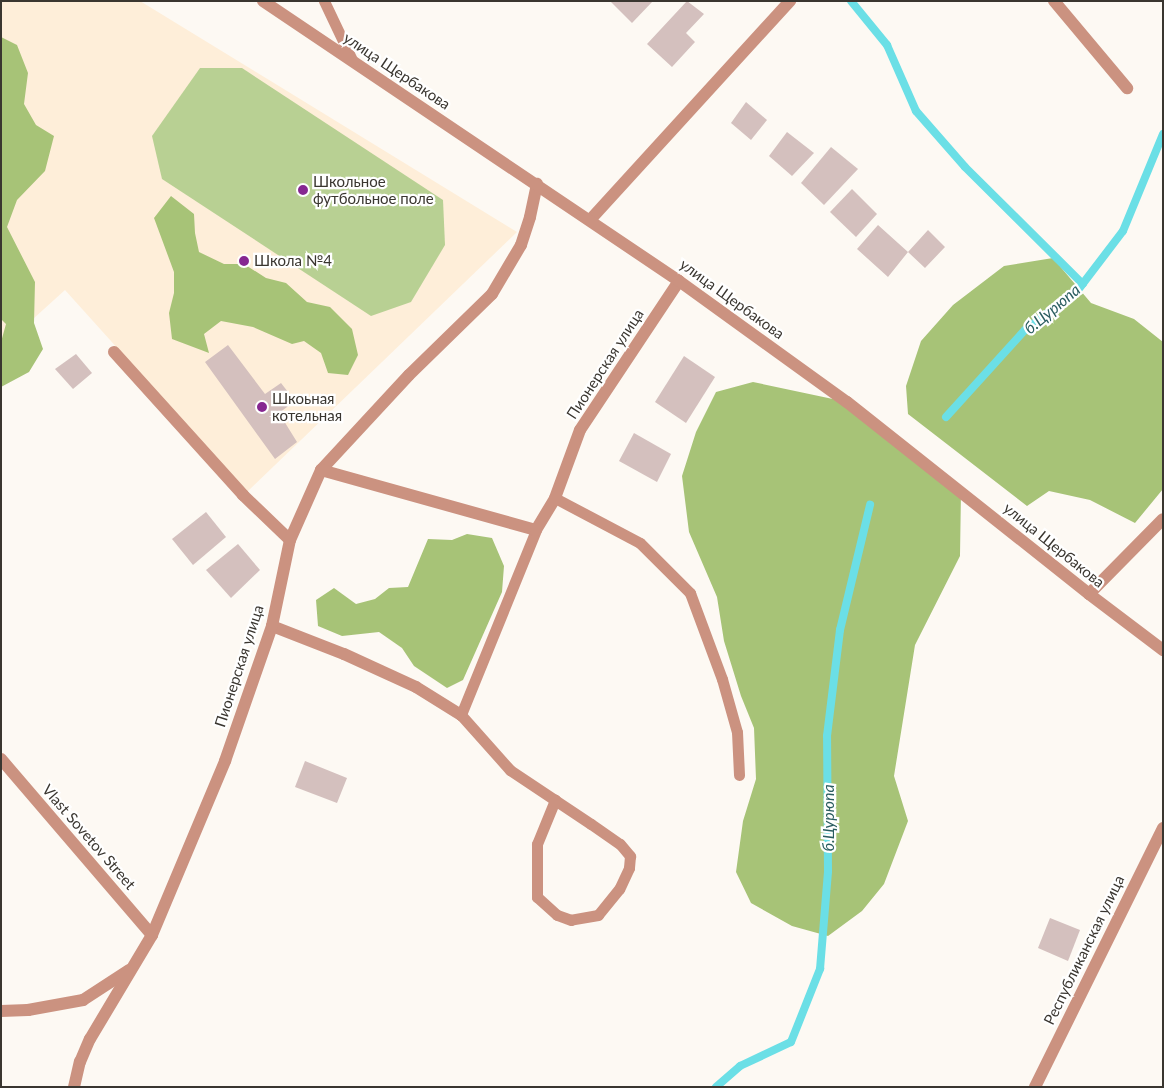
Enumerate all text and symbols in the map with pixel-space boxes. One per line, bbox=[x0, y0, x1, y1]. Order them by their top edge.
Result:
street label: улица Щербакова bbox=[340, 29, 454, 113]
place label: Школьное футбольное поле bbox=[313, 172, 434, 207]
marker: Школьное футбольное поле bbox=[297, 184, 309, 196]
place label: Школа №4 bbox=[254, 252, 332, 270]
marker: Школа №4 bbox=[238, 255, 250, 267]
street label: улица Щербакова bbox=[676, 255, 788, 343]
water label: б.Цурюпа bbox=[1020, 280, 1084, 338]
street label: Пионерская улица bbox=[563, 306, 647, 422]
place label: Шкоьная котельная bbox=[272, 389, 342, 424]
marker: Шкоьная котельная bbox=[256, 401, 268, 413]
street label: улица Щербакова bbox=[1000, 499, 1108, 591]
street label: Пионерская улица bbox=[211, 603, 267, 729]
street label: Vlast Sovetov Street bbox=[38, 781, 140, 893]
water label: б.Цурюпа bbox=[818, 784, 838, 852]
street label: Республиканская улица bbox=[1040, 872, 1128, 1028]

